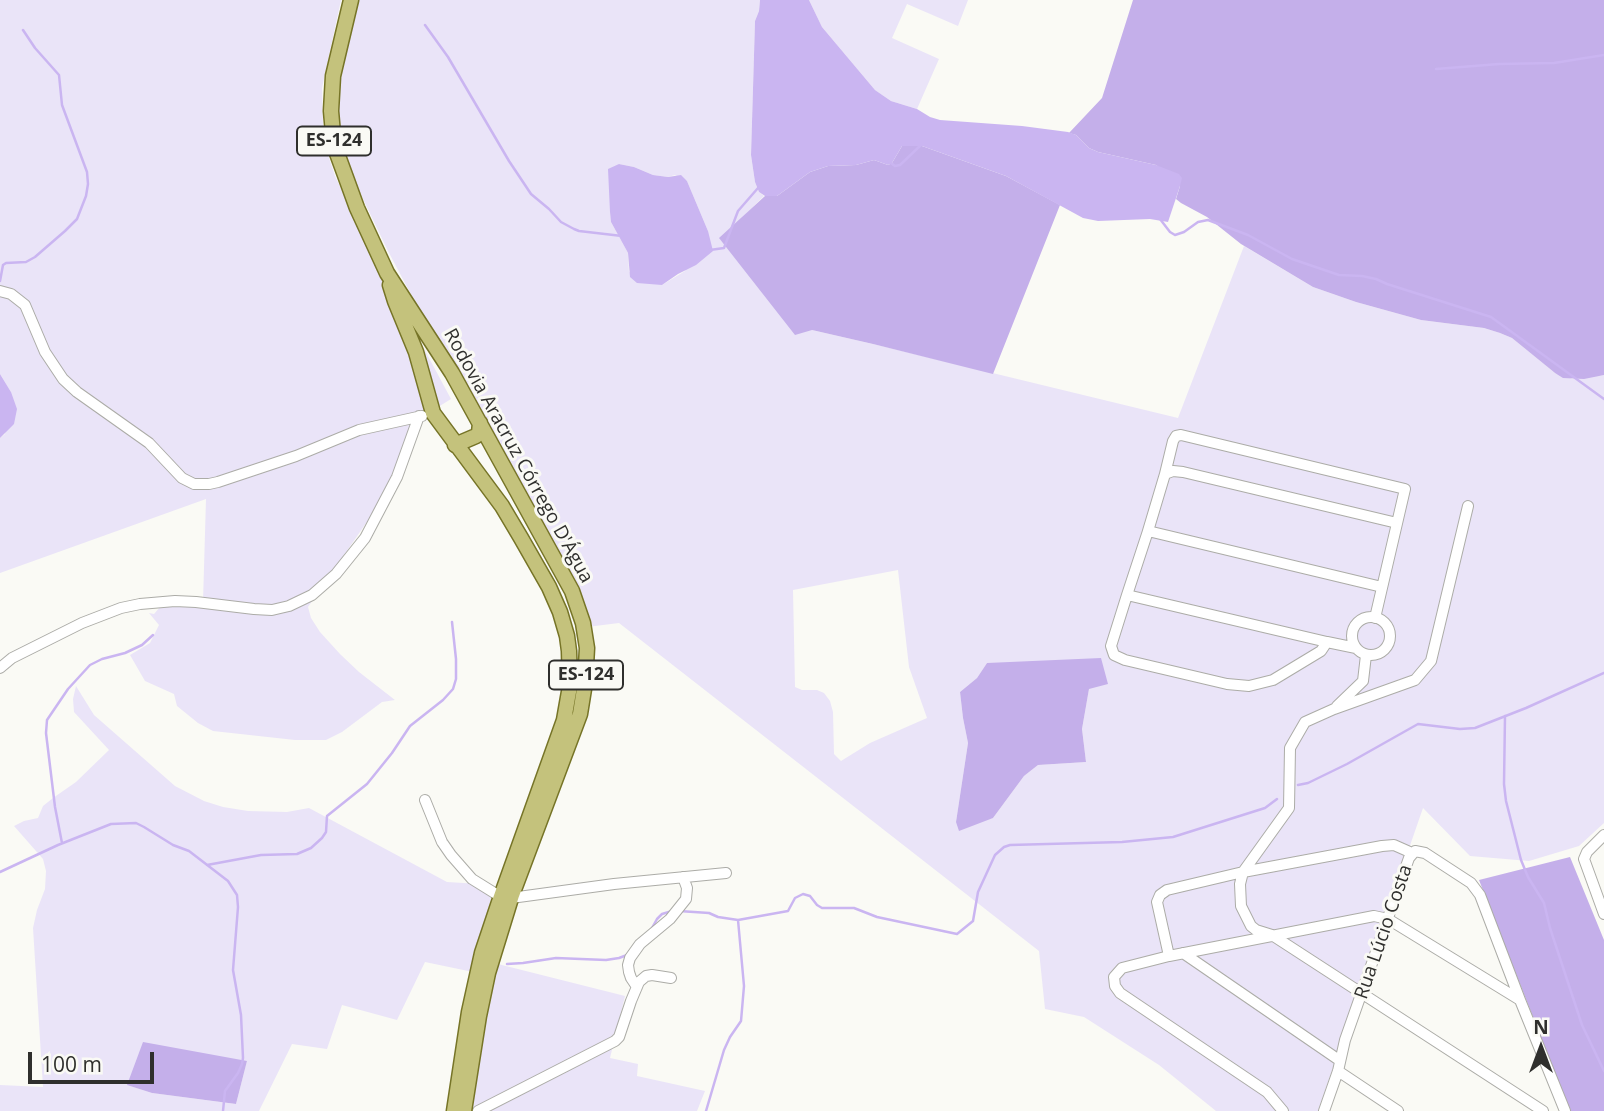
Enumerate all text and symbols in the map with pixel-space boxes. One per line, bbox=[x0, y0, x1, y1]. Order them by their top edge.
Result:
road number: ES-124 bbox=[297, 126, 371, 156]
street label: Rodovia Aracruz Córrego D'Água bbox=[438, 325, 598, 587]
road number: ES-124 bbox=[549, 660, 623, 690]
street label: Rua Lúcio Costa bbox=[1350, 862, 1418, 1002]
north arrow bbox=[1506, 1013, 1576, 1083]
text: N bbox=[1533, 1014, 1549, 1040]
scale bar bbox=[32, 1038, 158, 1082]
text: 100 m bbox=[41, 1050, 102, 1078]

